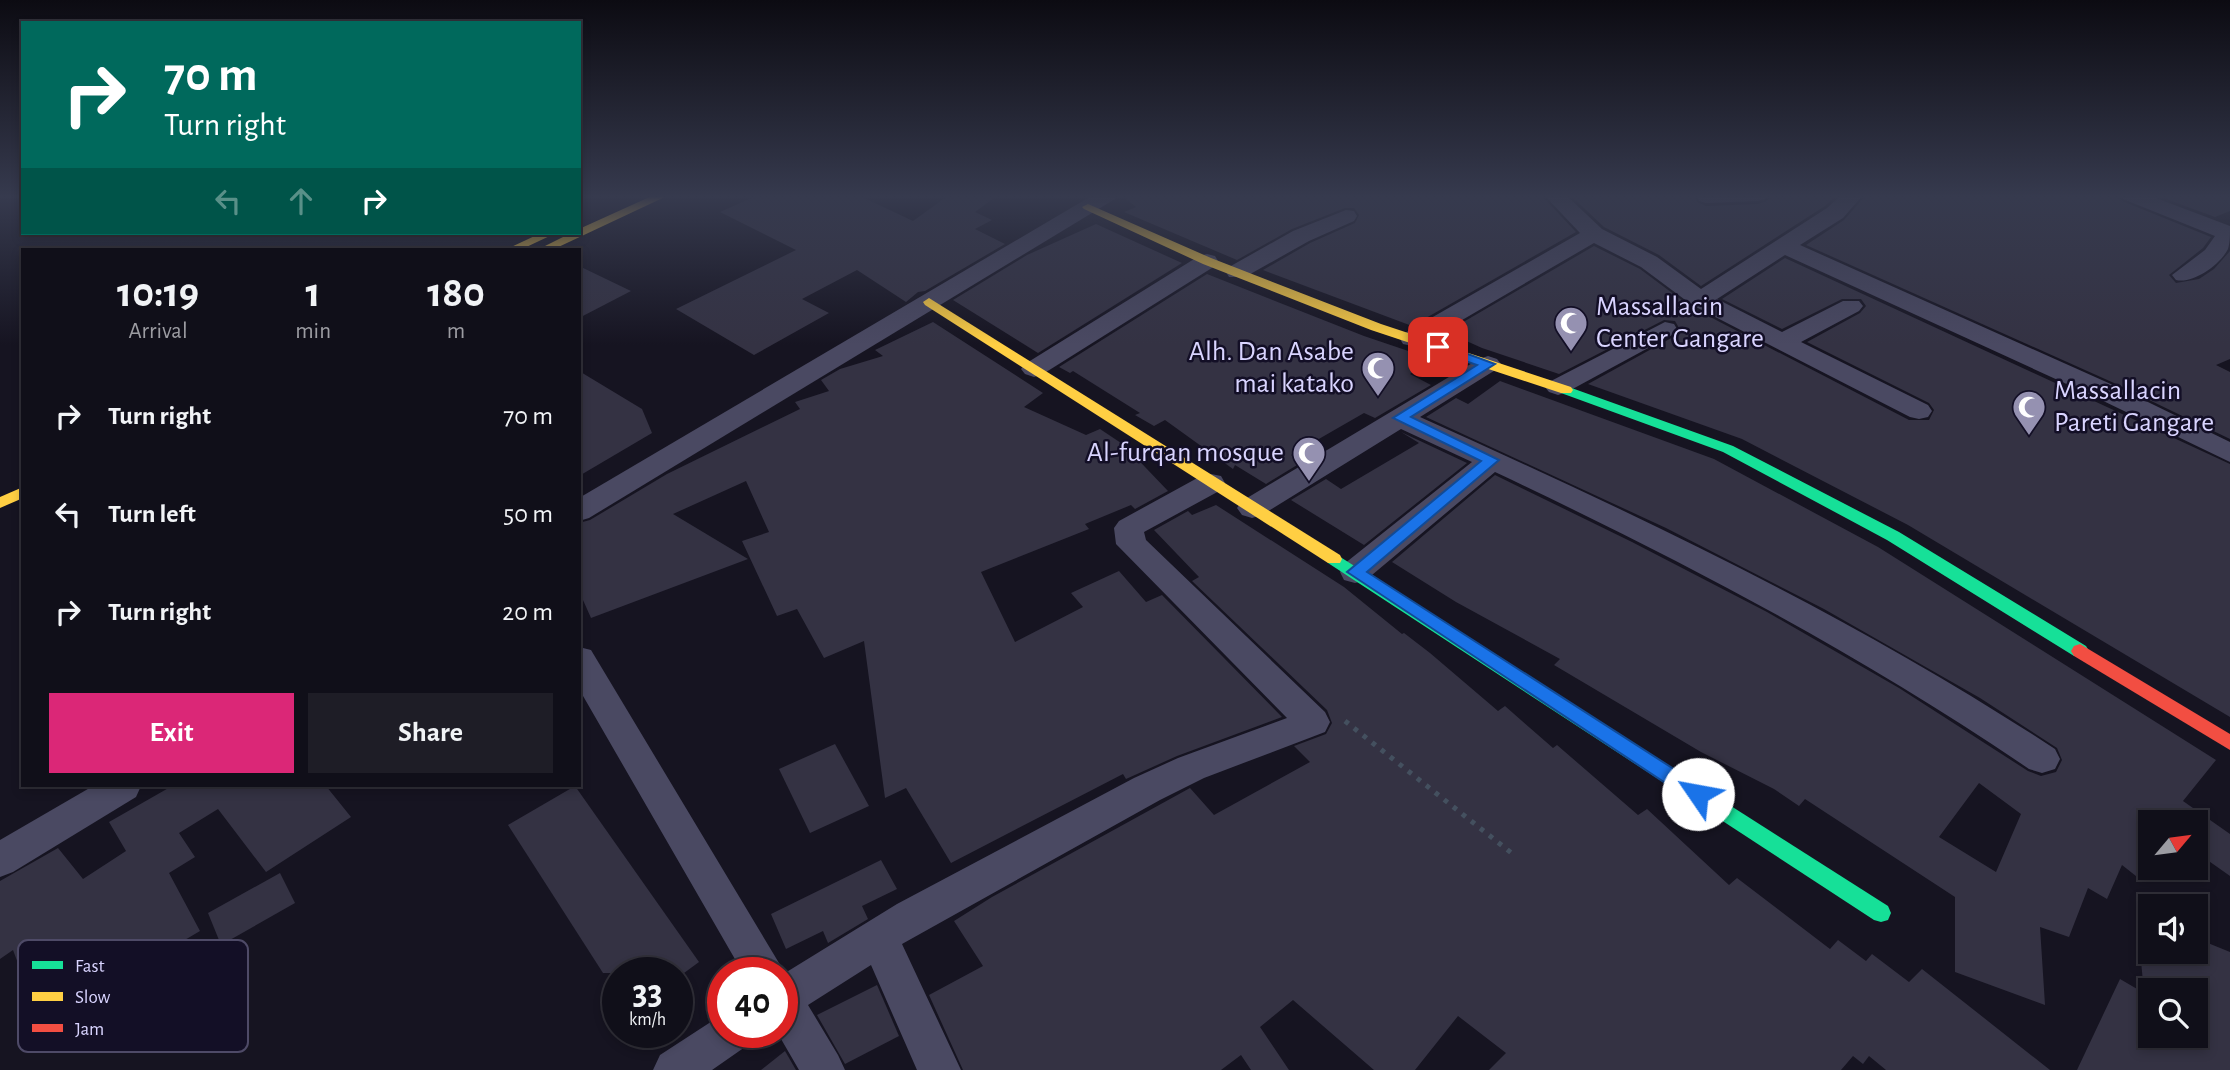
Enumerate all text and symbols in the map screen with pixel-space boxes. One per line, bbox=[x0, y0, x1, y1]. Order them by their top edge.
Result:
icon: right bbox=[49, 49, 140, 140]
text: 70 m bbox=[164, 51, 258, 100]
text: Turn right bbox=[164, 109, 286, 141]
icon: left bbox=[209, 182, 247, 220]
icon: ahead bbox=[282, 182, 320, 220]
icon: right bbox=[355, 182, 393, 220]
text: 10:19 bbox=[117, 272, 199, 314]
text: 1 bbox=[306, 272, 321, 314]
text: 180 bbox=[427, 272, 485, 314]
place label: Massallacin Center Gangare bbox=[1596, 293, 1764, 353]
mosque icon: Massallacin Center Gangare bbox=[1552, 304, 1590, 353]
pin bbox=[1408, 317, 1468, 377]
text: Arrival bbox=[129, 320, 188, 343]
text: min bbox=[295, 320, 331, 343]
text: m bbox=[447, 320, 465, 343]
icon: arrive bbox=[1419, 328, 1457, 366]
place label: Alh. Dan Asabe mai katako bbox=[1189, 338, 1354, 398]
mosque icon: Alh. Dan Asabe mai katako bbox=[1359, 349, 1397, 398]
place label: Massallacin Pareti Gangare bbox=[2054, 377, 2214, 437]
mosque icon: Massallacin Pareti Gangare bbox=[2010, 388, 2048, 437]
icon: right bbox=[49, 397, 87, 435]
text: Turn right bbox=[108, 403, 211, 429]
text: 70 m bbox=[503, 403, 553, 429]
mosque icon: Al-furqan mosque bbox=[1290, 434, 1328, 483]
place label: Al-furqan mosque bbox=[1087, 439, 1284, 467]
icon: left bbox=[49, 495, 87, 533]
text: Turn left bbox=[108, 501, 196, 527]
text: 50 m bbox=[503, 501, 553, 527]
icon: right bbox=[49, 593, 87, 631]
text: Turn right bbox=[108, 599, 211, 625]
text: 20 m bbox=[502, 599, 553, 625]
button: Exit bbox=[49, 693, 294, 773]
button: Share bbox=[308, 693, 553, 773]
position arrow bbox=[1661, 757, 1735, 831]
north arrow bbox=[2138, 810, 2208, 880]
map controls bbox=[2138, 810, 2208, 1048]
button: sound bbox=[2138, 894, 2208, 964]
legend bbox=[18, 940, 248, 1052]
text: Fast bbox=[75, 957, 105, 976]
speed limit sign: 40 bbox=[707, 957, 798, 1048]
text: 33 bbox=[632, 976, 663, 1011]
button: search bbox=[2138, 978, 2208, 1048]
text: Slow bbox=[75, 988, 111, 1007]
text: km/h bbox=[629, 1011, 666, 1029]
text: Jam bbox=[75, 1020, 104, 1039]

